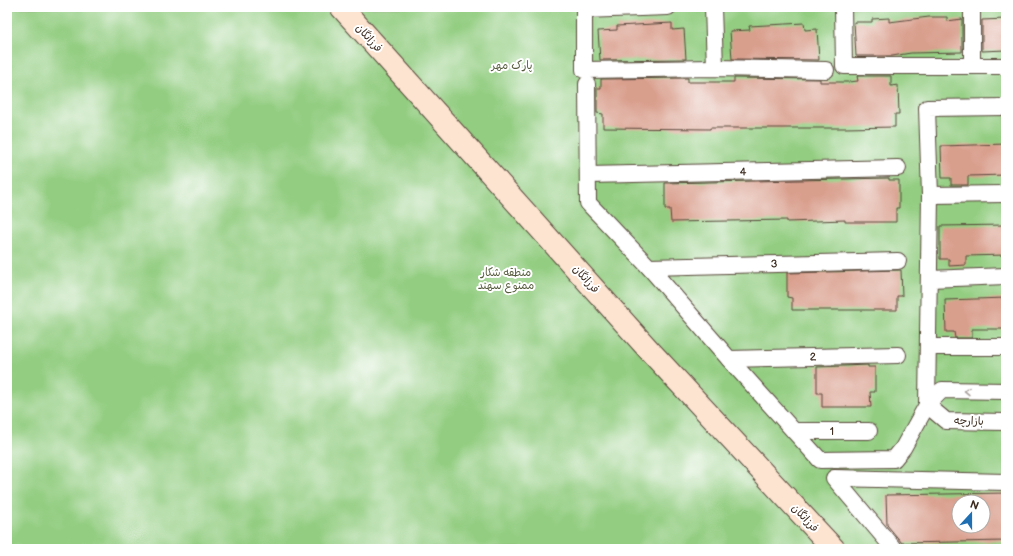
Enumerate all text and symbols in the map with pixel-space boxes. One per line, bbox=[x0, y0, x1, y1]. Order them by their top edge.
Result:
street label: فرزانگان bbox=[353, 21, 385, 55]
park label: پارک مهر bbox=[490, 59, 533, 72]
street label: 4 bbox=[740, 165, 747, 179]
street label: 3 bbox=[771, 257, 778, 271]
street label: فرزانگان bbox=[570, 262, 602, 296]
park label: منطقه شکار ممنوع سهند bbox=[478, 266, 534, 294]
street label: 2 bbox=[810, 350, 817, 364]
one-way arrow bbox=[964, 386, 970, 395]
street label: بازارچه bbox=[954, 414, 984, 429]
street label: 1 bbox=[830, 425, 834, 438]
north arrow bbox=[951, 494, 991, 534]
text: N bbox=[968, 498, 981, 513]
street label: فرزانگان bbox=[789, 501, 821, 535]

